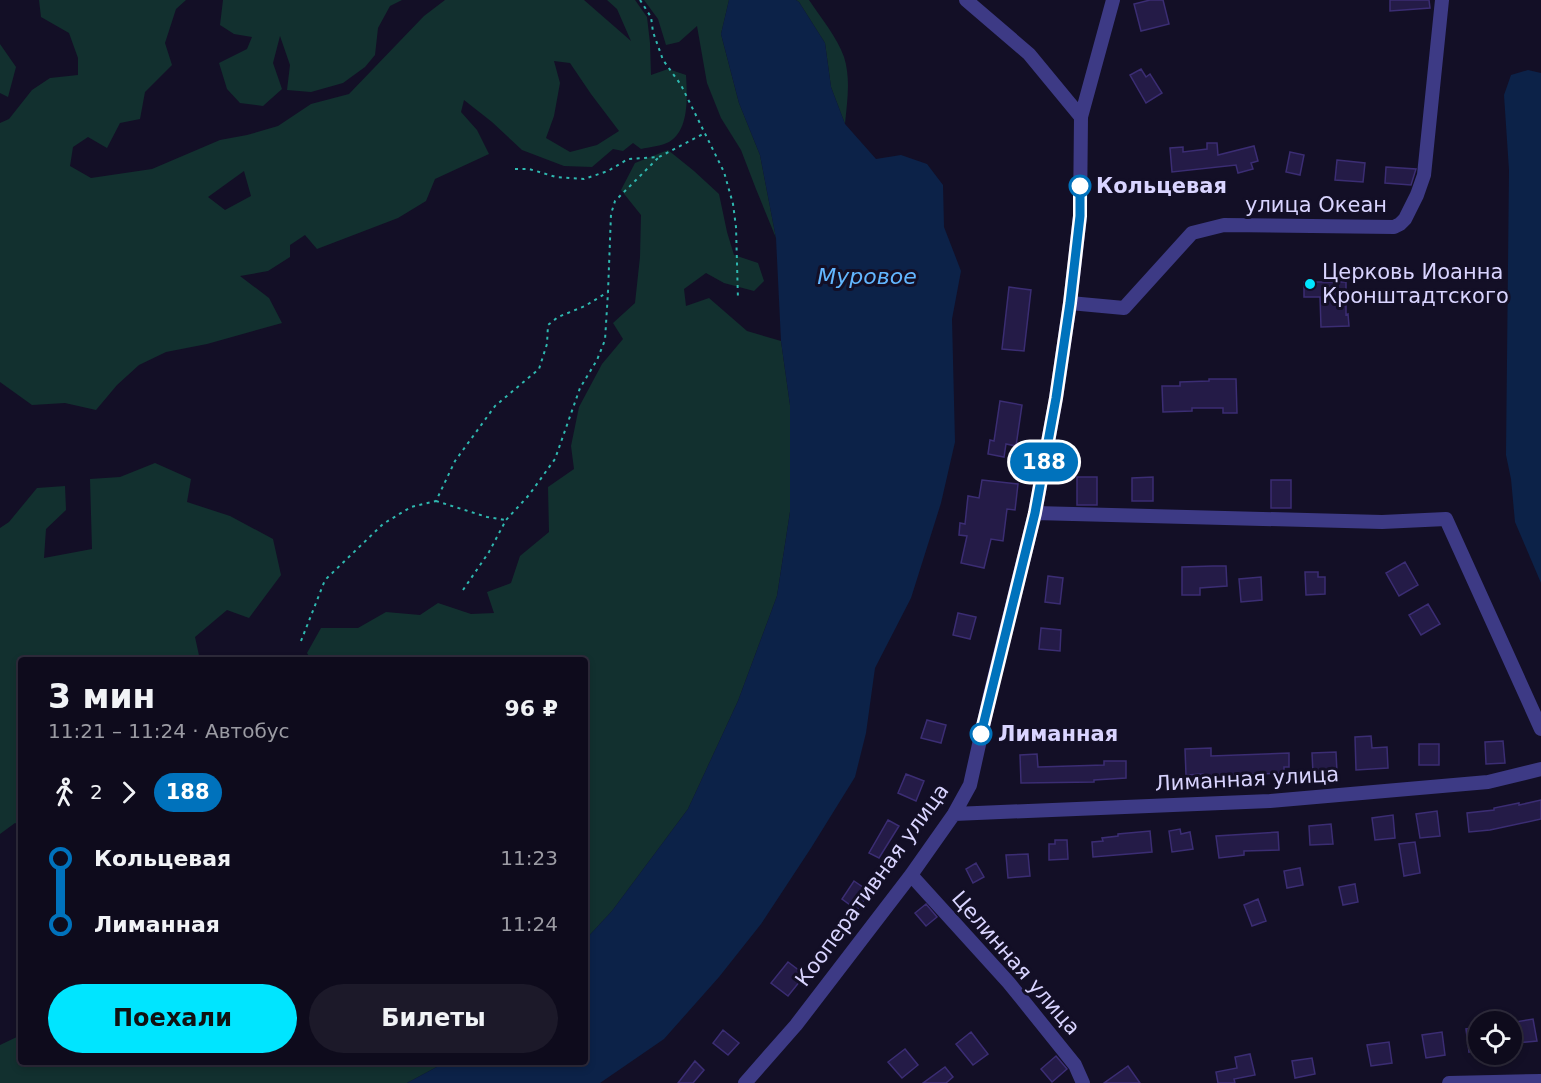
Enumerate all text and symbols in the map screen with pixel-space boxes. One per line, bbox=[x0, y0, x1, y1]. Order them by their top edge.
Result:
place label: Кольцевая bbox=[1096, 174, 1227, 198]
marker: Кольцевая bbox=[1069, 175, 1091, 197]
street label: улица Океан bbox=[1245, 193, 1387, 217]
place label: Церковь Иоанна Кронштадтского bbox=[1322, 260, 1509, 308]
water label: Муровое bbox=[817, 264, 917, 289]
marker: Церковь Иоанна Кронштадтского bbox=[1303, 277, 1317, 291]
line badge: 188 bbox=[1010, 442, 1078, 482]
text: 188 bbox=[1022, 450, 1066, 474]
text: 3 мин bbox=[48, 677, 155, 716]
text: 96 ₽ bbox=[504, 696, 558, 721]
text: 11:21 – 11:24 · Автобус bbox=[48, 719, 290, 743]
place label: Лиманная bbox=[998, 722, 1118, 746]
marker: Лиманная bbox=[970, 723, 992, 745]
street label: Лиманная улица bbox=[1154, 762, 1340, 796]
icon: walk bbox=[48, 776, 81, 809]
icon: forward bbox=[112, 776, 145, 809]
street label: Кооперативная улица bbox=[790, 779, 954, 991]
text: 2 bbox=[90, 780, 103, 804]
text: 188 bbox=[166, 780, 210, 804]
text: Кольцевая bbox=[94, 846, 231, 871]
text: 11:23 bbox=[500, 846, 558, 870]
street label: Целинная улица bbox=[947, 886, 1085, 1040]
text: Лиманная bbox=[94, 912, 220, 937]
text: 11:24 bbox=[500, 912, 558, 936]
button: Поехали bbox=[48, 984, 297, 1053]
button: Билеты bbox=[309, 984, 558, 1053]
map controls bbox=[1468, 1011, 1522, 1065]
button: locate bbox=[1468, 1011, 1522, 1065]

